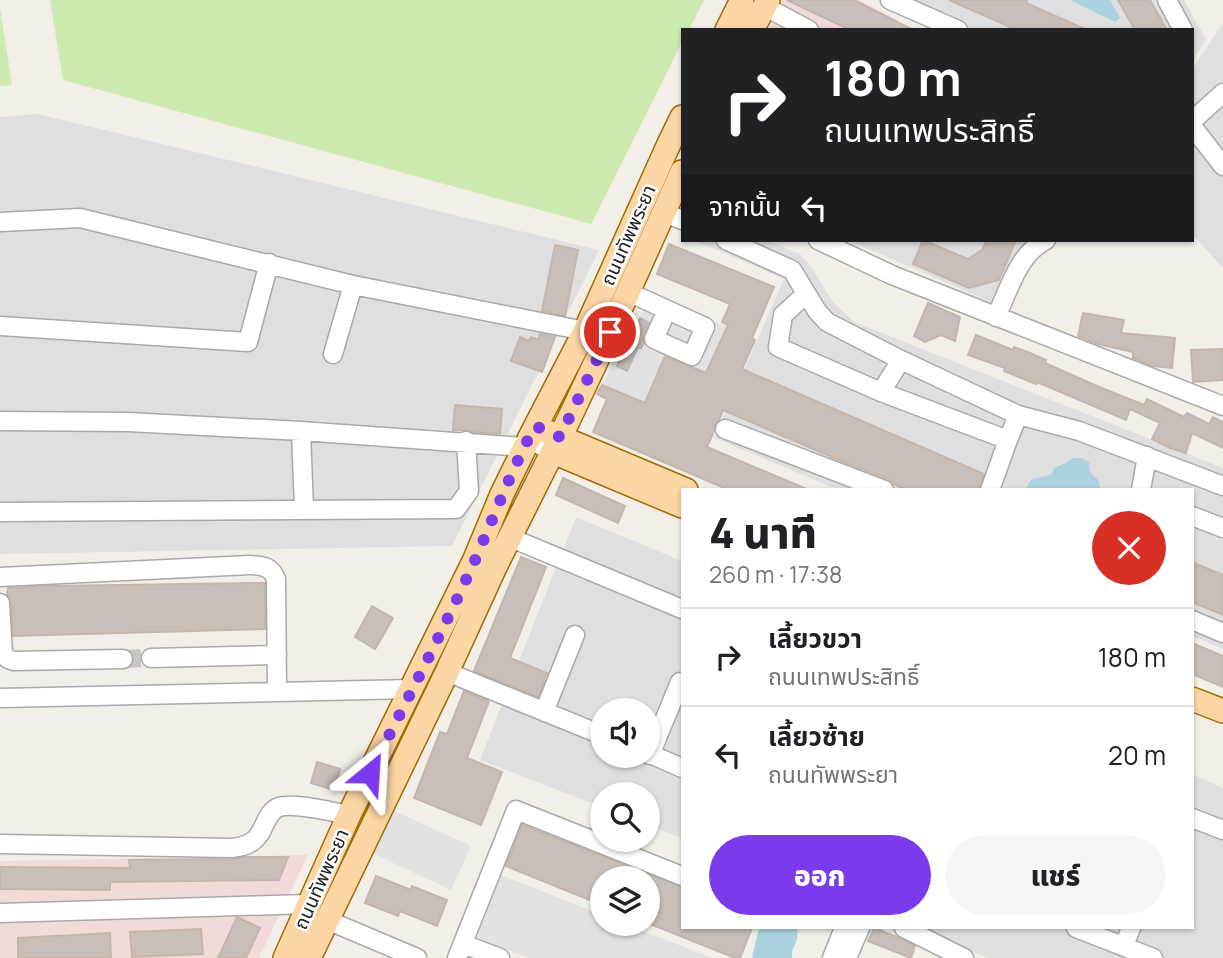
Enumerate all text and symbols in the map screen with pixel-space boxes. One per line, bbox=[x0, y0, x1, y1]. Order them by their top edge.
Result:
text: 180 m bbox=[824, 44, 962, 111]
icon: right bbox=[709, 56, 800, 147]
text: ถนนเทพประสิทธิ์ bbox=[824, 108, 1035, 152]
street label: ถนนทัพพระยา bbox=[594, 181, 662, 289]
text: จากนั้น bbox=[709, 188, 781, 224]
icon: left bbox=[795, 189, 833, 227]
pin bbox=[580, 302, 640, 362]
icon: arrive bbox=[591, 313, 629, 351]
text: 4 นาที bbox=[709, 503, 817, 561]
button: close bbox=[1092, 511, 1166, 585]
text: 260 m · 17:38 bbox=[709, 558, 842, 590]
text: เลี้ยวขวา bbox=[768, 620, 862, 656]
icon: right bbox=[709, 638, 747, 676]
text: 180 m bbox=[1098, 639, 1166, 675]
text: ถนนเทพประสิทธิ์ bbox=[768, 660, 919, 692]
map controls bbox=[590, 698, 660, 936]
button: sound bbox=[590, 698, 660, 768]
text: เลี้ยวซ้าย bbox=[768, 718, 865, 754]
position arrow bbox=[333, 736, 407, 810]
icon: left bbox=[709, 736, 747, 774]
text: 20 m bbox=[1108, 737, 1166, 773]
text: ถนนทัพพระยา bbox=[768, 758, 898, 790]
button: search bbox=[590, 782, 660, 852]
street label: ถนนทัพพระยา bbox=[287, 825, 355, 933]
button: ออก bbox=[709, 835, 931, 915]
button: แชร์ bbox=[945, 835, 1166, 915]
button: layers bbox=[590, 866, 660, 936]

